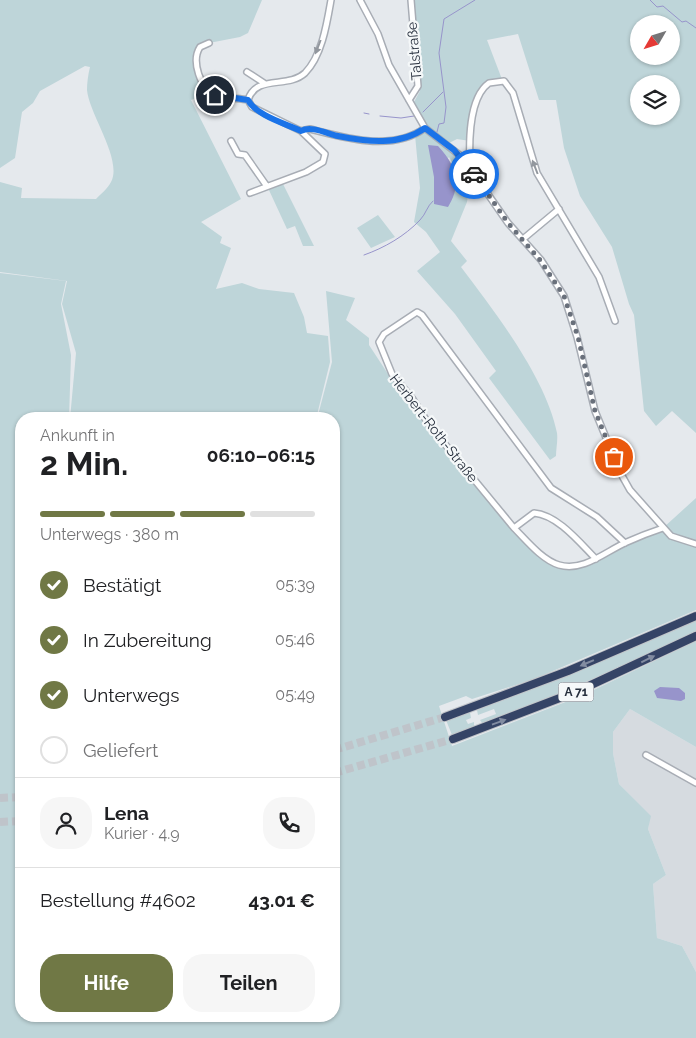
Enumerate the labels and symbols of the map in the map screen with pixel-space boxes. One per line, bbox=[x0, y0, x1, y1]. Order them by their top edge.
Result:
north arrow bbox=[630, 15, 680, 65]
street label: Talstraße bbox=[403, 21, 425, 81]
one-way arrow bbox=[314, 40, 322, 54]
pin bbox=[194, 74, 236, 116]
courier bbox=[449, 149, 499, 199]
one-way arrow bbox=[530, 160, 538, 174]
street label: Herbert-Roth-Straße bbox=[387, 371, 481, 485]
pin bbox=[593, 436, 635, 478]
one-way arrow bbox=[641, 655, 655, 663]
one-way arrow bbox=[579, 659, 594, 667]
road number: A 71 bbox=[558, 682, 594, 702]
one-way arrow bbox=[491, 718, 506, 726]

